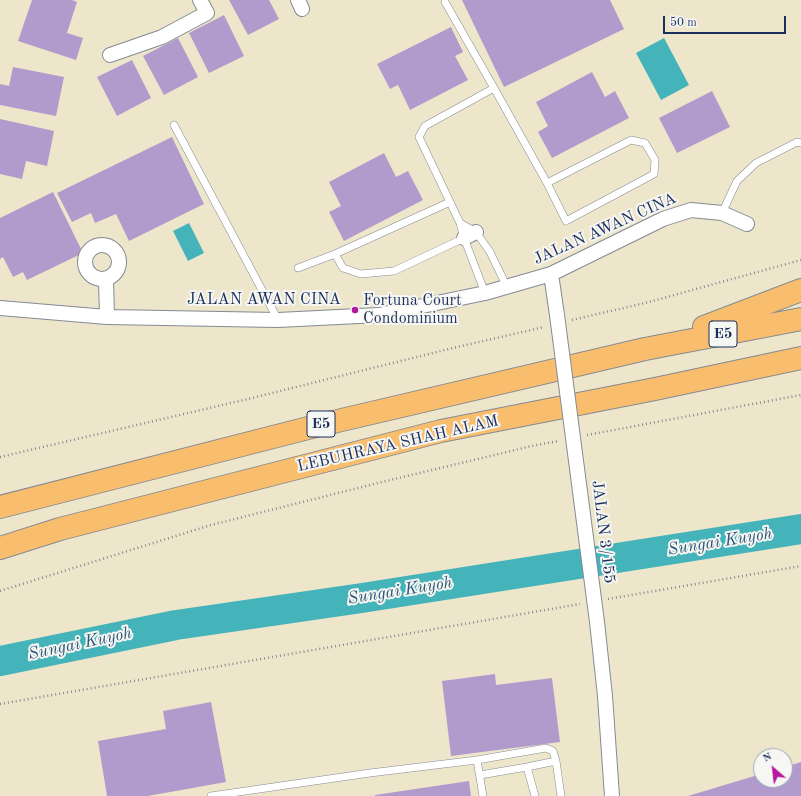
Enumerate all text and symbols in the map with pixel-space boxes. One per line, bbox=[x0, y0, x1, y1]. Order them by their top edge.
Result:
scale bar bbox=[665, 8, 788, 34]
text: 50 m bbox=[670, 17, 697, 29]
street label: JALAN AWAN CINA bbox=[531, 189, 679, 269]
street label: JALAN AWAN CINA bbox=[187, 290, 341, 310]
place label: Fortuna Court Condominium bbox=[363, 291, 462, 329]
marker: Fortuna Court Condominium bbox=[350, 305, 360, 315]
road number: E5 bbox=[709, 321, 737, 347]
street label: LEBUHRAYA SHAH ALAM bbox=[295, 411, 501, 477]
road number: E5 bbox=[307, 411, 335, 437]
street label: JALAN 3/155 bbox=[587, 479, 619, 585]
water label: Sungai Kuyoh bbox=[666, 524, 774, 560]
water label: Sungai Kuyoh bbox=[346, 573, 454, 609]
water label: Sungai Kuyoh bbox=[26, 623, 134, 665]
north arrow bbox=[753, 748, 793, 788]
text: N bbox=[761, 751, 774, 765]

